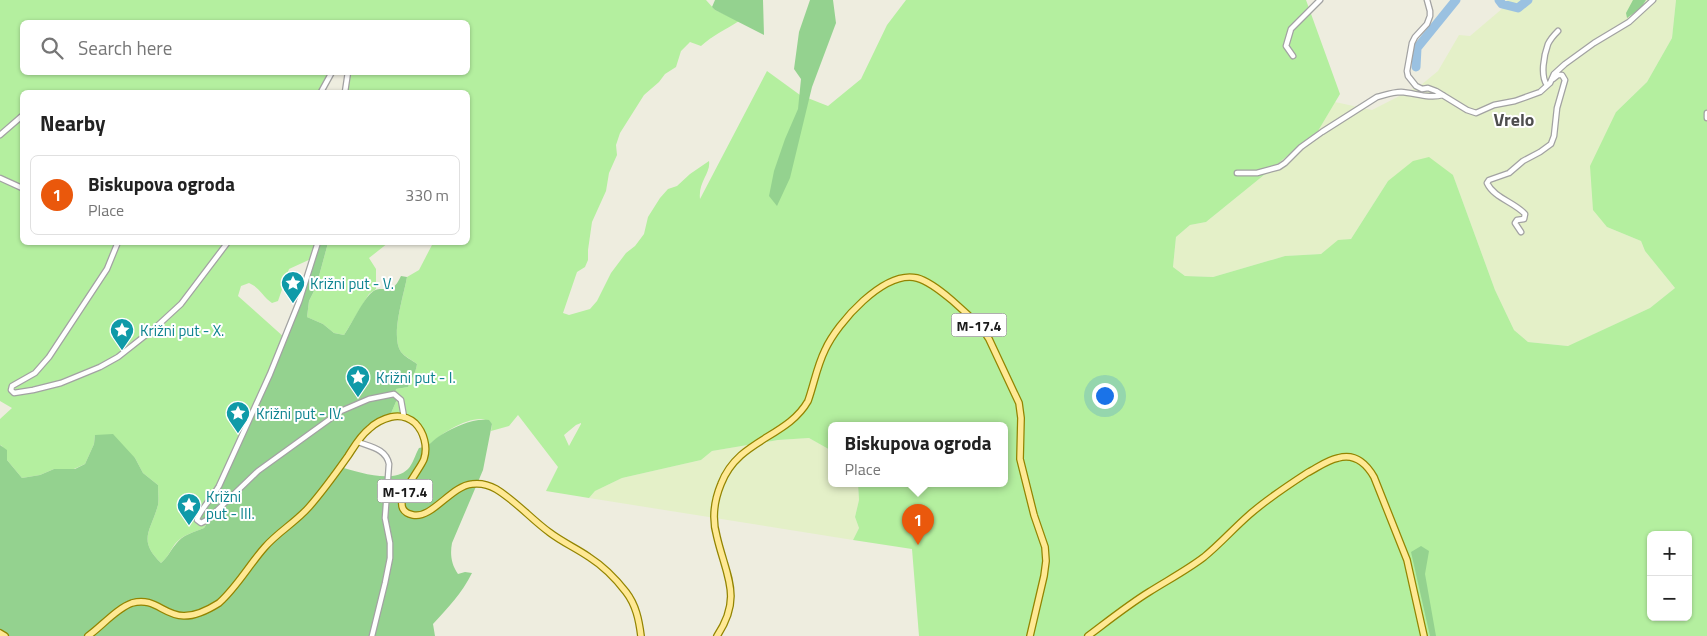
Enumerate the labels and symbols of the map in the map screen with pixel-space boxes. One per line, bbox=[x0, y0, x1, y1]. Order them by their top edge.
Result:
district label: Vrelo bbox=[1494, 106, 1534, 133]
place icon: Križni put - V. bbox=[280, 270, 306, 304]
place label: Križni put - V. bbox=[310, 272, 394, 295]
road number: M-17.4 bbox=[952, 314, 1006, 336]
place icon: Križni put - X. bbox=[109, 317, 135, 351]
place label: Križni put - X. bbox=[140, 319, 224, 342]
place icon: Križni put - I. bbox=[345, 364, 371, 398]
place label: Križni put - I. bbox=[376, 366, 456, 389]
your location bbox=[1092, 383, 1118, 409]
place icon: Križni put - IV. bbox=[225, 400, 251, 434]
place label: Križni put - IV. bbox=[256, 402, 344, 425]
road number: M-17.4 bbox=[378, 480, 432, 502]
place label: Križni put - III. bbox=[206, 485, 255, 525]
place icon: Križni put - III. bbox=[176, 492, 202, 526]
pin: 1 bbox=[902, 504, 934, 545]

